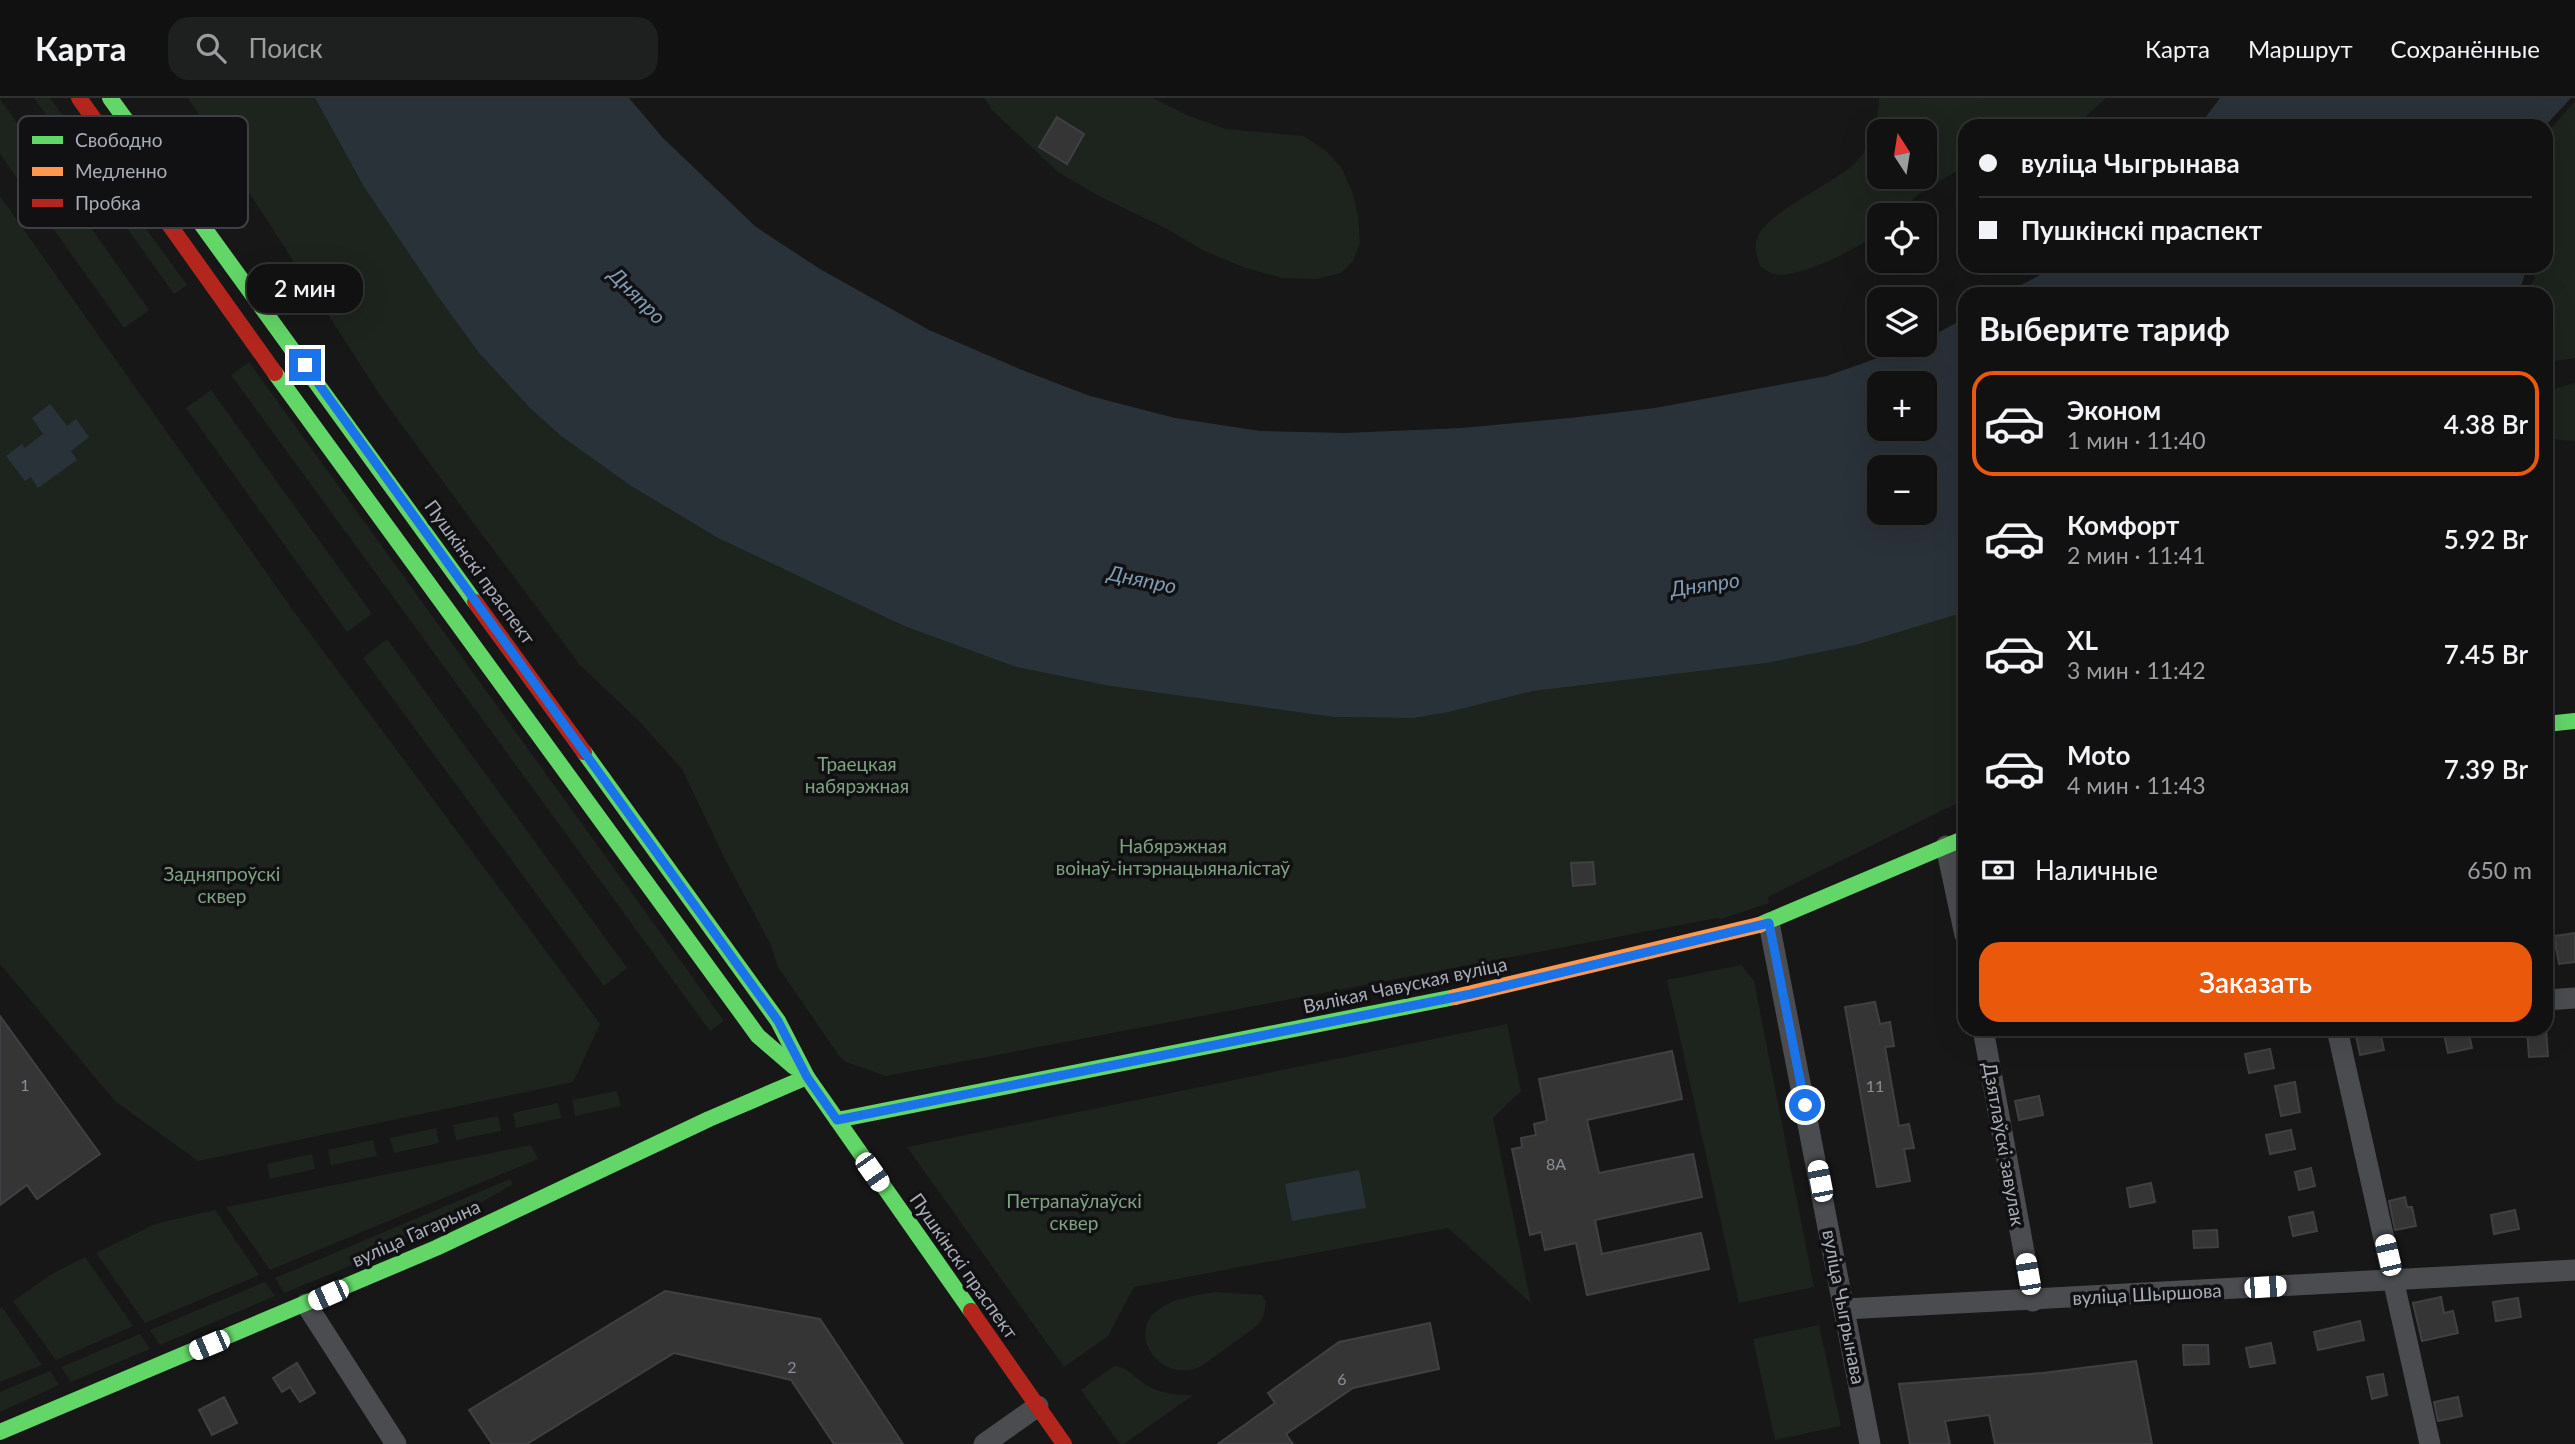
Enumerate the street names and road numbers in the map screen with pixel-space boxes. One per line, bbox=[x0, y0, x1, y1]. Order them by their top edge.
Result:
street label: Пушкінскі праспект bbox=[420, 495, 541, 649]
street label: Вялікая Чавуская вуліца bbox=[1301, 952, 1509, 1017]
street label: Дзятлаўскі завулак bbox=[1979, 1060, 2030, 1228]
street label: Пушкінскі праспект bbox=[905, 1188, 1024, 1343]
street label: вуліца Гагарына bbox=[348, 1194, 484, 1271]
street label: вуліца Чыгрынава bbox=[1818, 1228, 1871, 1386]
street label: вуліца Шыршова bbox=[2072, 1278, 2222, 1309]

